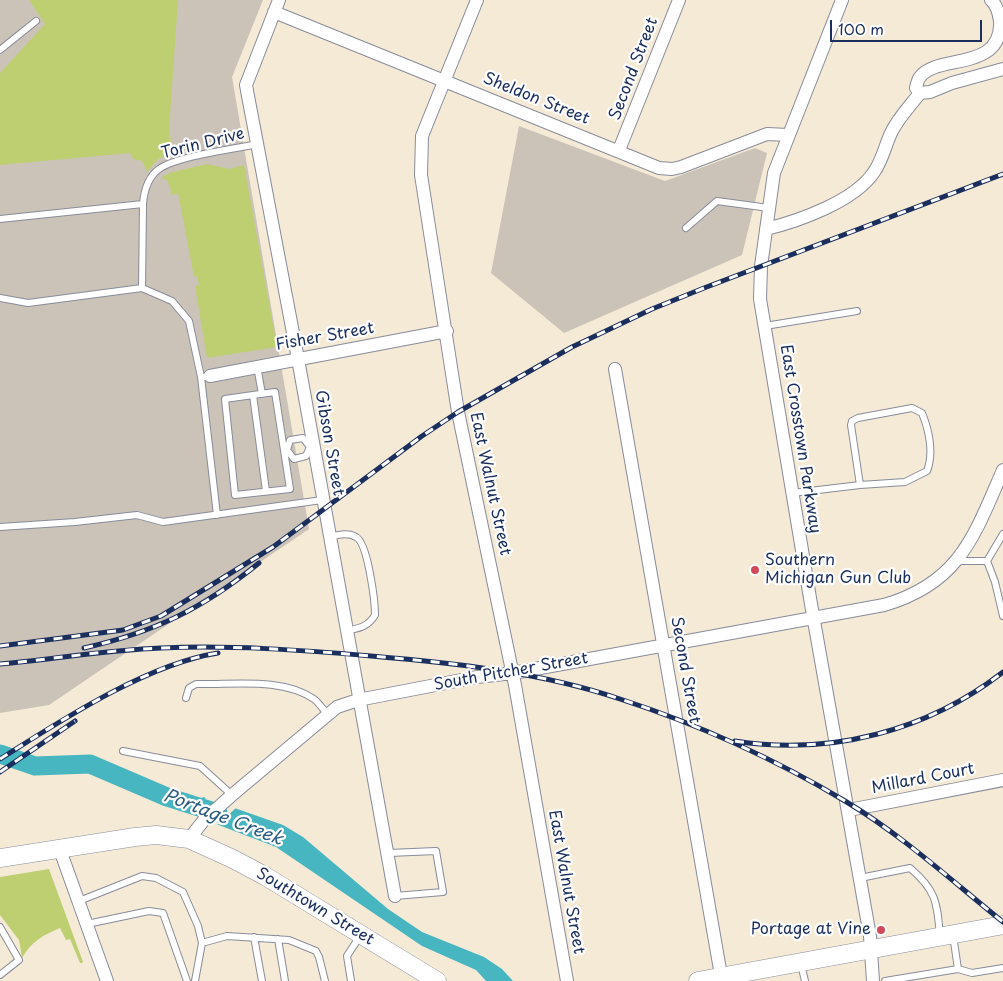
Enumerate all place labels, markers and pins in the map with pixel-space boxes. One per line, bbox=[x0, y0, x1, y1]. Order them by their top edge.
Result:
place label: Southern Michigan Gun Club bbox=[765, 551, 911, 589]
marker: Southern Michigan Gun Club bbox=[749, 564, 761, 576]
place label: Portage at Vine bbox=[751, 920, 871, 940]
marker: Portage at Vine bbox=[875, 924, 887, 936]

